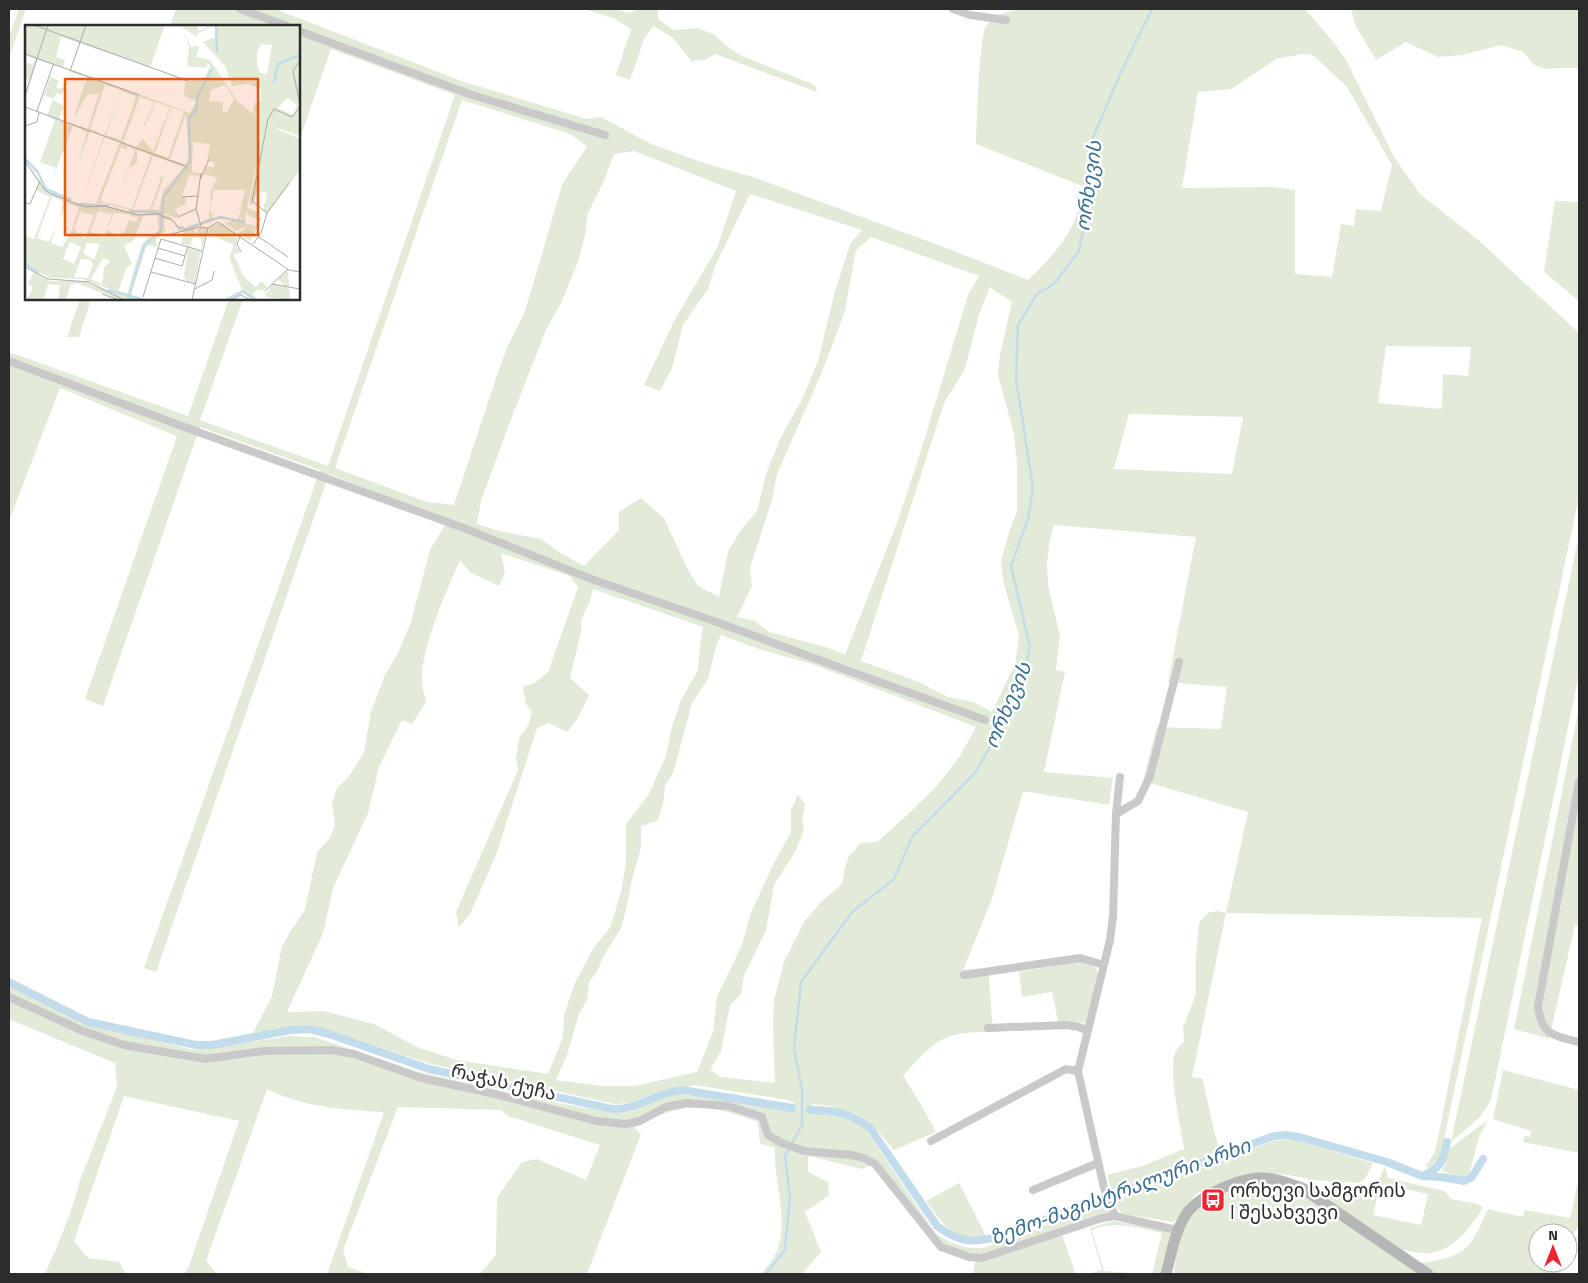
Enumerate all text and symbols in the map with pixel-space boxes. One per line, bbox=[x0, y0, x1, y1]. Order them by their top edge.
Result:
inset map bbox=[25, 25, 300, 300]
water label: ორხევის bbox=[1066, 138, 1110, 233]
water label: ორხევის bbox=[975, 656, 1039, 753]
street label: რაჭას ქუჩა bbox=[449, 1055, 559, 1107]
water label: ზემო-მაგისტრალური არხი bbox=[985, 1129, 1256, 1253]
place label: ორხევი სამგორის I შესახვევი bbox=[1230, 1175, 1406, 1226]
bus stop icon: ორხევი სამგორის I შესახვევი bbox=[1200, 1187, 1226, 1213]
north arrow bbox=[1528, 1223, 1578, 1273]
text: N bbox=[1548, 1224, 1558, 1245]

